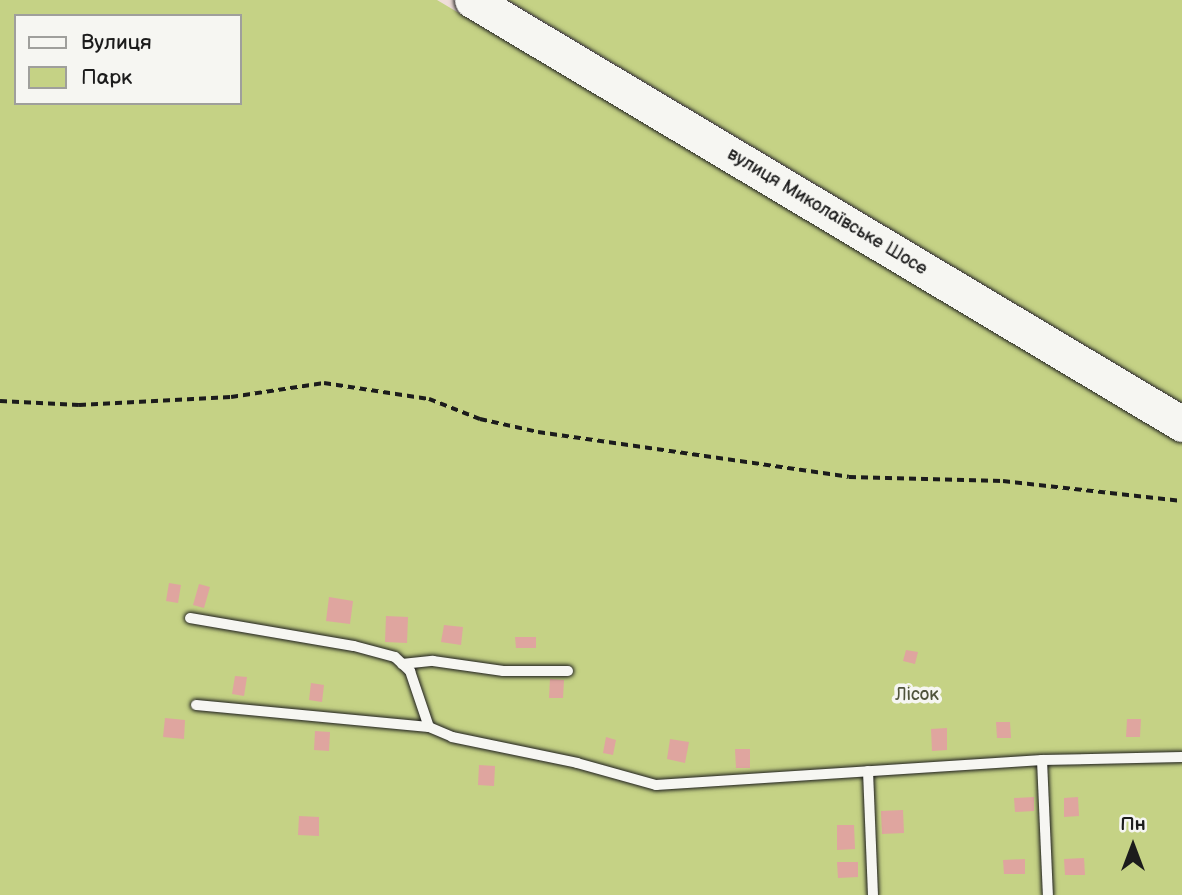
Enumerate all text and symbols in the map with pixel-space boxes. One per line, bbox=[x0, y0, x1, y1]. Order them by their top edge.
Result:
legend bbox=[14, 14, 242, 105]
text: Вулиця bbox=[81, 30, 152, 55]
text: Парк bbox=[81, 65, 132, 90]
street label: вулиця Миколаївське Шосе bbox=[723, 144, 931, 280]
park label: Лісок bbox=[895, 684, 939, 706]
north arrow bbox=[1098, 811, 1168, 881]
text: Пн bbox=[1120, 813, 1146, 836]

